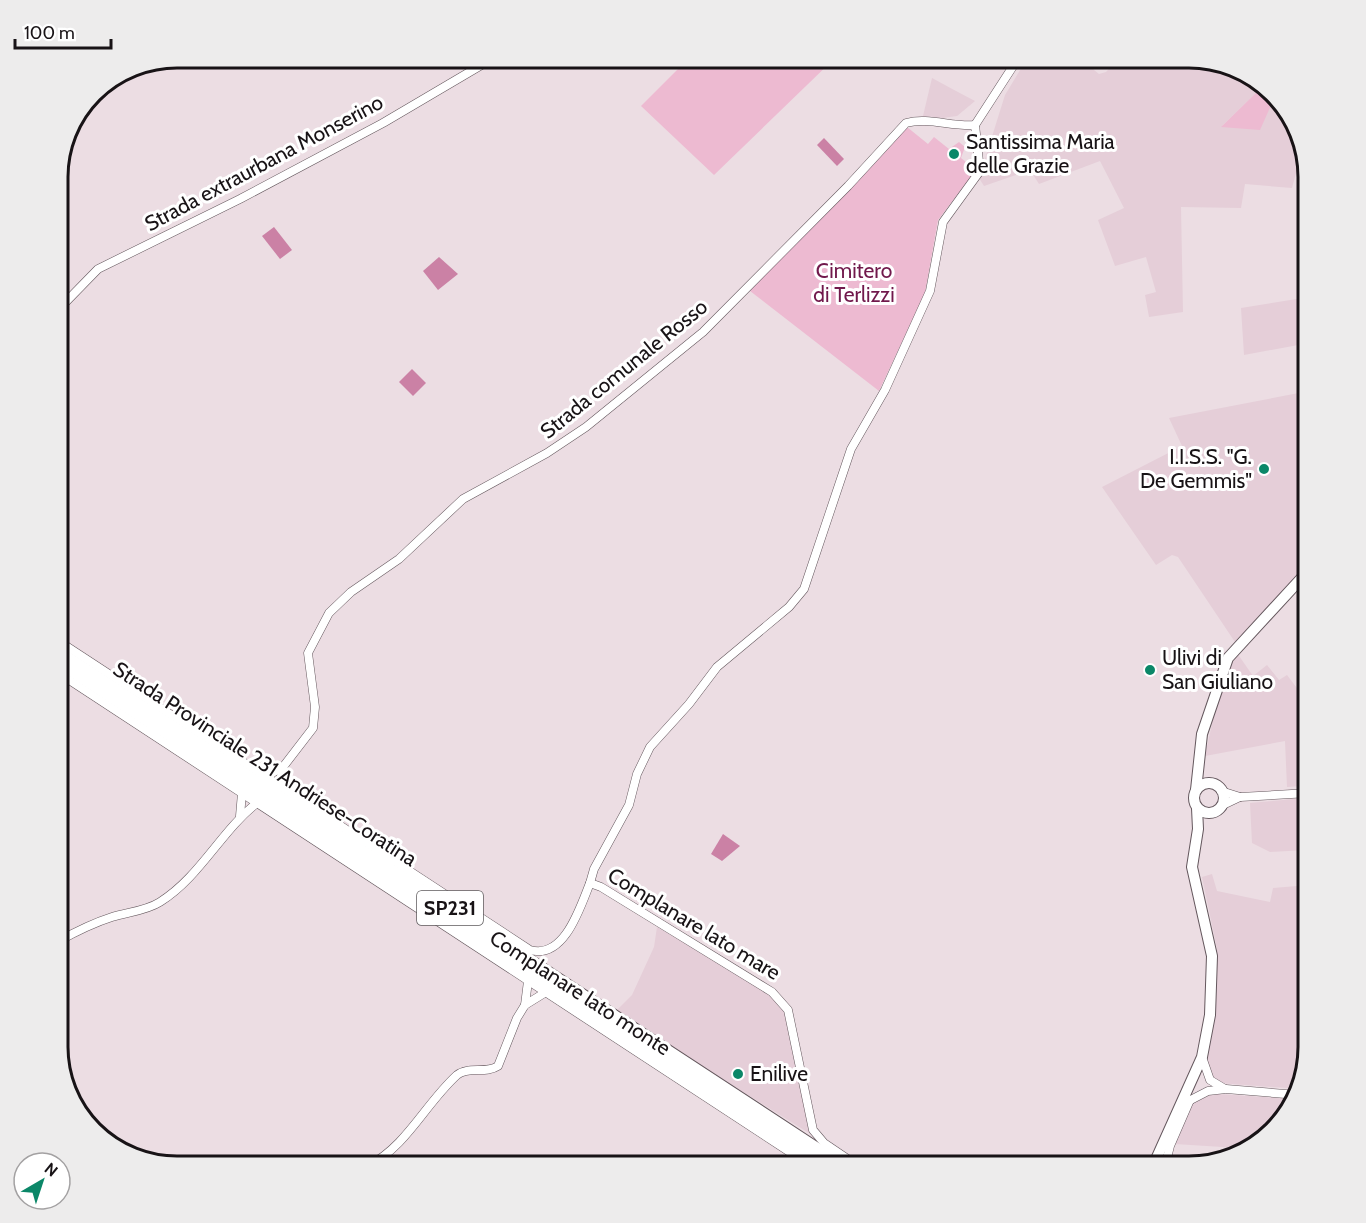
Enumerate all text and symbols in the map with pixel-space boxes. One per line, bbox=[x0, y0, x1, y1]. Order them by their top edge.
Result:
scale bar bbox=[15, 12, 111, 50]
text: 100 m bbox=[24, 22, 75, 44]
street label: Strada extraurbana Monserino bbox=[140, 89, 387, 236]
place label: Santissima Maria delle Grazie bbox=[966, 129, 1115, 178]
marker: Santissima Maria delle Grazie bbox=[947, 147, 961, 161]
park label: Cimitero di Terlizzi bbox=[813, 258, 895, 307]
street label: Strada comunale Rosso bbox=[535, 294, 712, 444]
place label: I.I.S.S. "G. De Gemmis" bbox=[1140, 444, 1252, 493]
marker: I.I.S.S. "G. De Gemmis" bbox=[1257, 462, 1271, 476]
place label: Ulivi di San Giuliano bbox=[1162, 645, 1273, 694]
street label: Strada Provinciale 231 Andriese-Coratina bbox=[109, 656, 422, 871]
marker: Ulivi di San Giuliano bbox=[1143, 663, 1157, 677]
street label: Complanare lato mare bbox=[604, 862, 785, 985]
road number: SP231 bbox=[417, 891, 483, 925]
street label: Complanare lato monte bbox=[485, 925, 676, 1060]
place label: Enilive bbox=[750, 1061, 808, 1086]
marker: Enilive bbox=[731, 1067, 745, 1081]
north arrow bbox=[12, 1151, 72, 1211]
text: N bbox=[41, 1159, 61, 1181]

